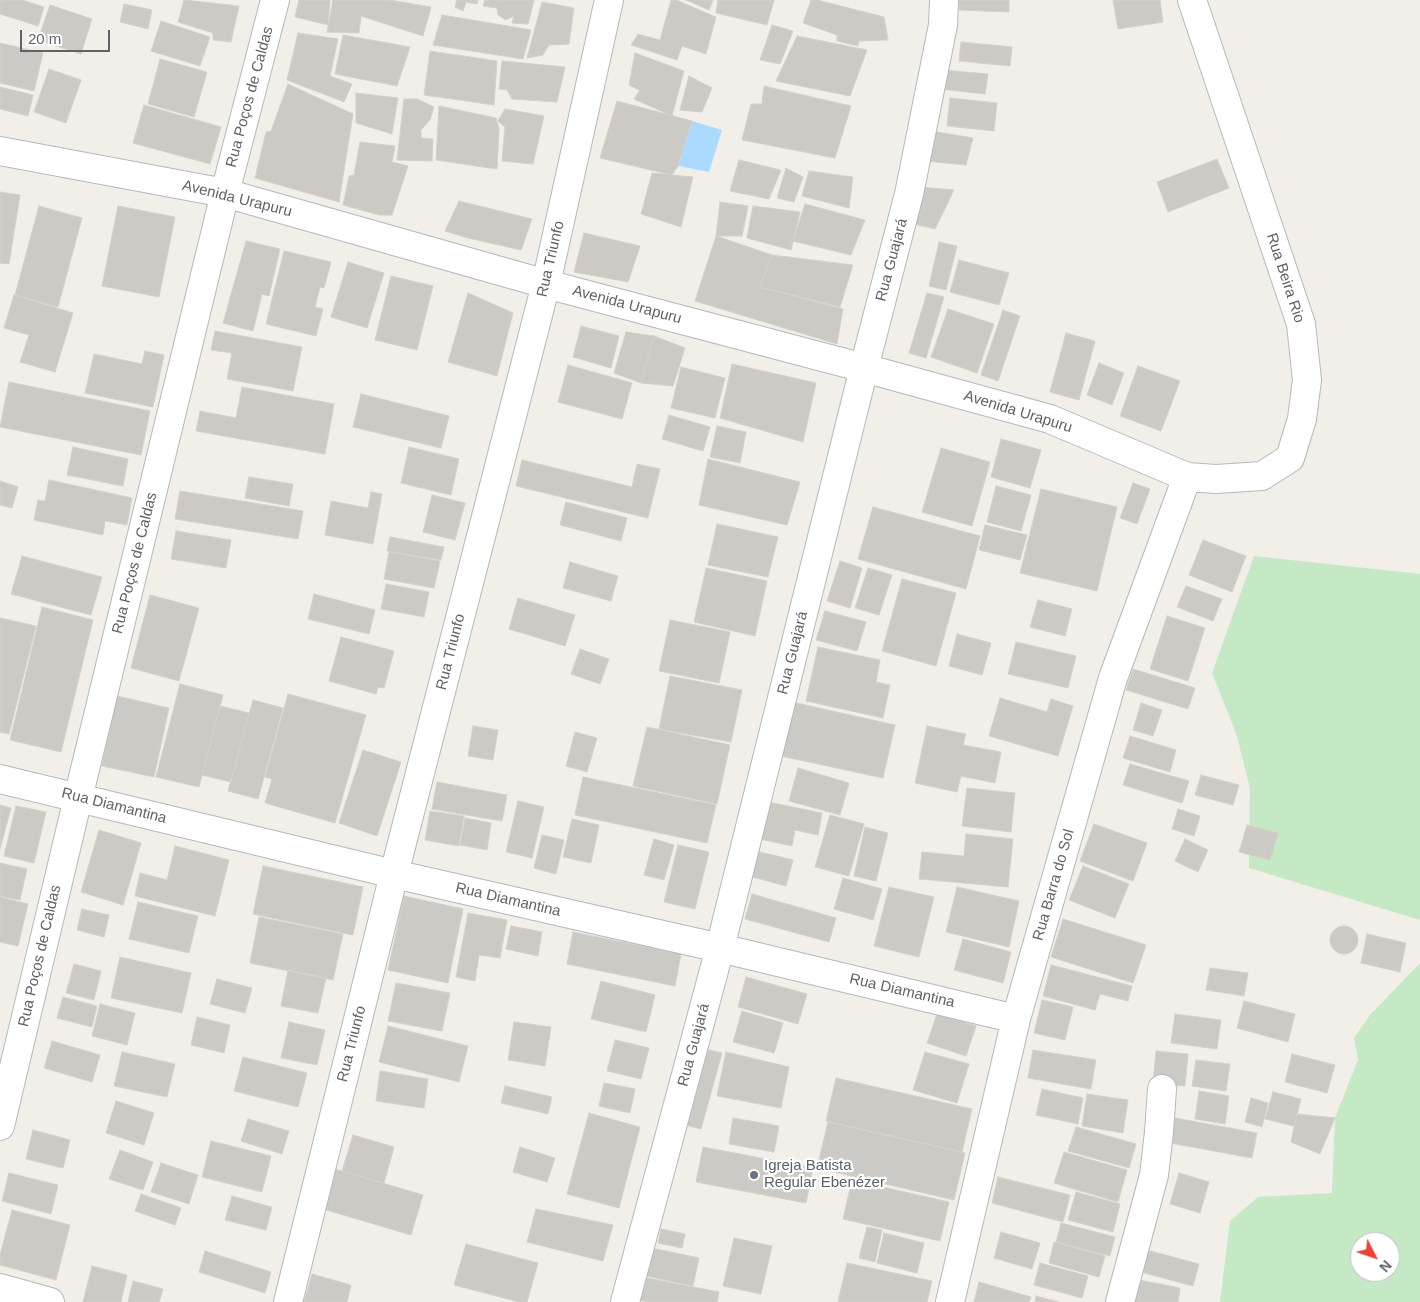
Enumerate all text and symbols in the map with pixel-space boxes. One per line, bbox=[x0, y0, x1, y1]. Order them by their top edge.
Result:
scale bar bbox=[22, 20, 112, 52]
street label: Rua Poços de Caldas bbox=[223, 25, 277, 169]
text: 20 m bbox=[28, 30, 61, 47]
street label: Avenida Urapuru bbox=[180, 177, 294, 221]
street label: Rua Guajará bbox=[872, 217, 912, 303]
street label: Rua Triunfo bbox=[533, 219, 569, 299]
street label: Rua Beira Rio bbox=[1262, 231, 1308, 325]
street label: Avenida Urapuru bbox=[570, 282, 684, 328]
street label: Avenida Urapuru bbox=[962, 387, 1074, 437]
street label: Rua Poços de Caldas bbox=[109, 490, 161, 636]
street label: Rua Guajará bbox=[774, 610, 812, 696]
street label: Rua Triunfo bbox=[433, 612, 469, 692]
street label: Rua Diamantina bbox=[60, 784, 168, 828]
street label: Rua Barra do Sol bbox=[1029, 827, 1079, 943]
street label: Rua Diamantina bbox=[454, 879, 562, 921]
street label: Rua Poços de Caldas bbox=[15, 883, 65, 1029]
street label: Rua Diamantina bbox=[848, 970, 956, 1012]
street label: Rua Guajará bbox=[674, 1002, 714, 1088]
street label: Rua Triunfo bbox=[334, 1004, 370, 1084]
place label: Igreja Batista Regular Ebenézer bbox=[764, 1157, 885, 1192]
marker: Igreja Batista Regular Ebenézer bbox=[748, 1169, 760, 1181]
north arrow bbox=[1350, 1232, 1400, 1282]
text: N bbox=[1376, 1257, 1395, 1275]

